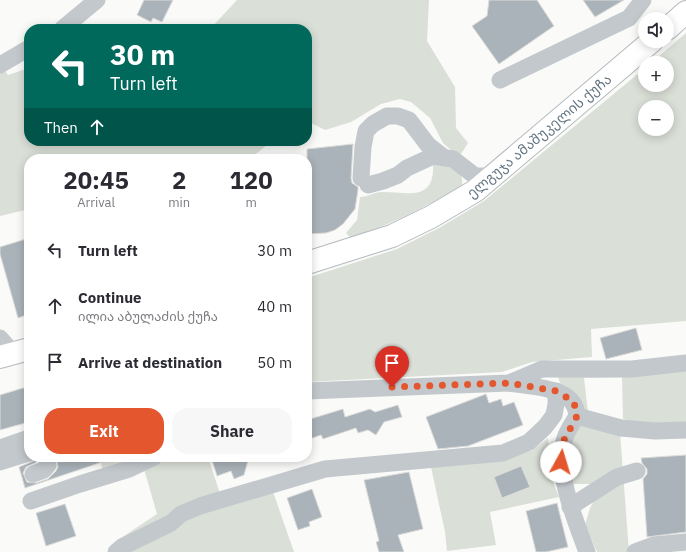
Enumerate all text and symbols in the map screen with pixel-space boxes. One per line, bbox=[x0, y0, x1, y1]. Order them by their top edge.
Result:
map controls bbox=[638, 12, 674, 136]
button: sound bbox=[638, 12, 674, 48]
text: 30 m bbox=[110, 36, 175, 73]
icon: left bbox=[44, 40, 96, 92]
button: + bbox=[638, 56, 674, 92]
street label: ელგუჯა ამაშუკელის ქუჩა bbox=[463, 70, 615, 202]
text: Turn left bbox=[110, 72, 178, 95]
button: − bbox=[638, 100, 674, 136]
icon: ahead bbox=[86, 116, 108, 138]
text: Then bbox=[44, 118, 78, 137]
text: 20:45 bbox=[63, 164, 129, 196]
text: 2 bbox=[172, 164, 186, 196]
text: 120 bbox=[229, 164, 273, 196]
text: Arrival bbox=[77, 194, 115, 211]
text: min bbox=[168, 194, 190, 211]
text: m bbox=[245, 194, 257, 211]
icon: left bbox=[44, 239, 66, 261]
text: Turn left bbox=[78, 241, 138, 260]
text: 30 m bbox=[257, 241, 292, 260]
text: Continue bbox=[78, 288, 142, 307]
icon: ahead bbox=[44, 295, 66, 317]
text: 40 m bbox=[257, 297, 292, 316]
text: ილია აბულაძის ქუჩა bbox=[78, 308, 218, 325]
pin bbox=[375, 346, 409, 387]
icon: arrive bbox=[44, 351, 66, 373]
icon: arrive bbox=[381, 352, 403, 374]
text: Arrive at destination bbox=[78, 353, 222, 372]
text: 50 m bbox=[257, 353, 292, 372]
button: Exit bbox=[44, 408, 164, 454]
button: Share bbox=[172, 408, 292, 454]
position arrow bbox=[540, 441, 582, 483]

